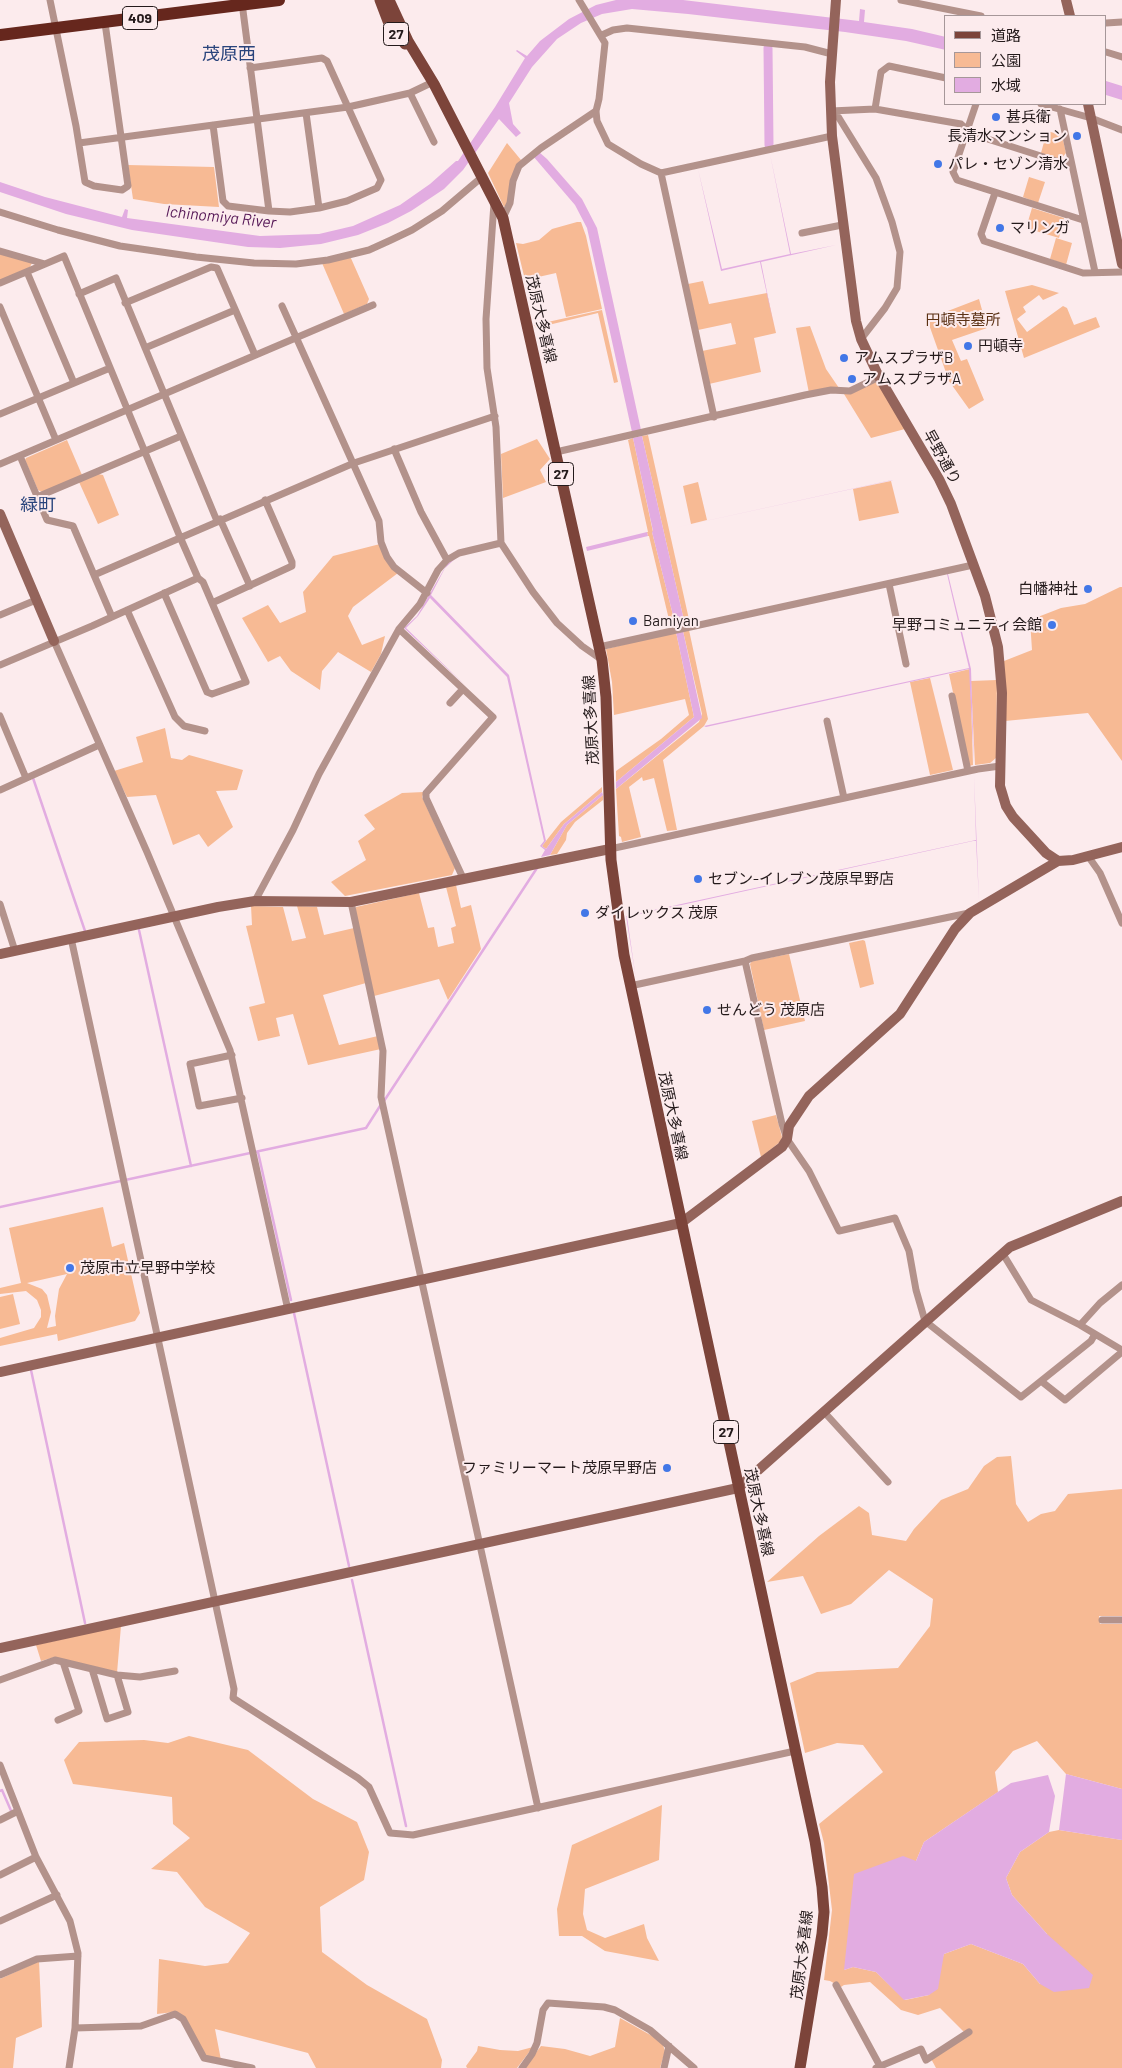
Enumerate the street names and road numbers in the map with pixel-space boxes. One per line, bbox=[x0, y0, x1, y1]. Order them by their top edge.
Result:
road number: 409 bbox=[122, 7, 158, 30]
road number: 27 bbox=[384, 22, 408, 46]
street label: 茂原大多喜線 bbox=[522, 273, 560, 365]
street label: 早野通り bbox=[920, 426, 964, 488]
road number: 27 bbox=[548, 462, 574, 486]
street label: 茂原大多喜線 bbox=[580, 675, 602, 765]
street label: 茂原大多喜線 bbox=[655, 1070, 691, 1162]
road number: 27 bbox=[714, 1420, 738, 1444]
street label: 茂原大多喜線 bbox=[741, 1466, 777, 1558]
street label: 茂原大多喜線 bbox=[788, 1909, 816, 2001]

